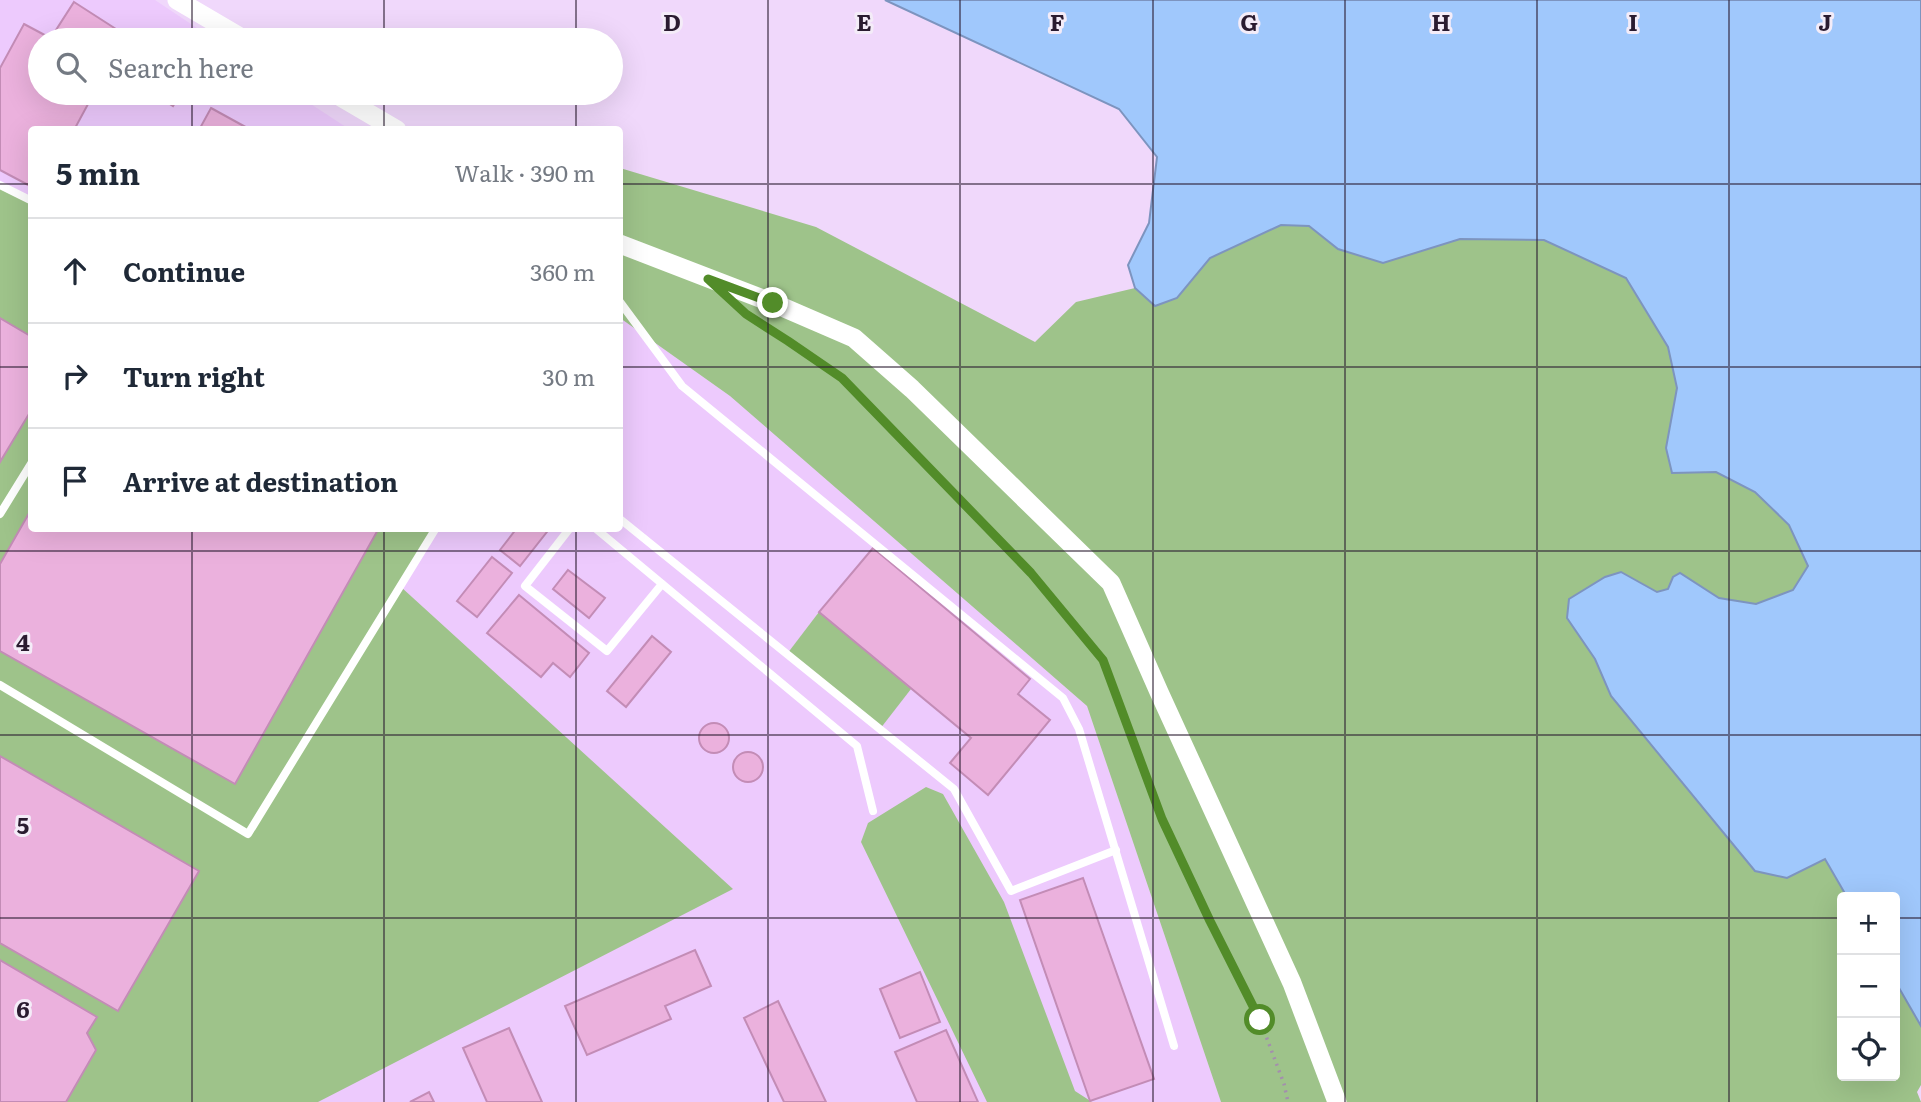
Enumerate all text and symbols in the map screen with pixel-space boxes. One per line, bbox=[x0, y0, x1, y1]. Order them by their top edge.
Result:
text: D bbox=[663, 4, 681, 38]
text: E bbox=[856, 4, 872, 38]
text: F bbox=[1050, 4, 1065, 38]
text: G bbox=[1240, 4, 1258, 38]
text: H bbox=[1431, 4, 1451, 38]
text: I bbox=[1628, 4, 1638, 38]
text: J bbox=[1818, 4, 1832, 38]
search box bbox=[28, 28, 623, 105]
text: Search here bbox=[108, 47, 254, 86]
icon: search bbox=[52, 48, 90, 86]
text: 5 min bbox=[56, 150, 140, 194]
text: Walk · 390 m bbox=[455, 155, 595, 189]
text: Continue bbox=[123, 251, 245, 290]
icon: ahead bbox=[56, 252, 94, 290]
text: 360 m bbox=[530, 254, 595, 288]
route end bbox=[757, 287, 788, 318]
text: Turn right bbox=[123, 356, 265, 395]
icon: right bbox=[56, 357, 94, 395]
text: 30 m bbox=[542, 359, 595, 393]
text: Arrive at destination bbox=[123, 461, 398, 500]
icon: arrive bbox=[56, 462, 94, 500]
text: 4 bbox=[16, 624, 30, 658]
text: 5 bbox=[17, 807, 29, 841]
map controls bbox=[1837, 892, 1900, 1081]
button: + bbox=[1837, 892, 1900, 955]
button: − bbox=[1837, 955, 1900, 1018]
text: 6 bbox=[16, 991, 30, 1025]
route start bbox=[1244, 1004, 1275, 1035]
button: locate bbox=[1837, 1018, 1900, 1081]

